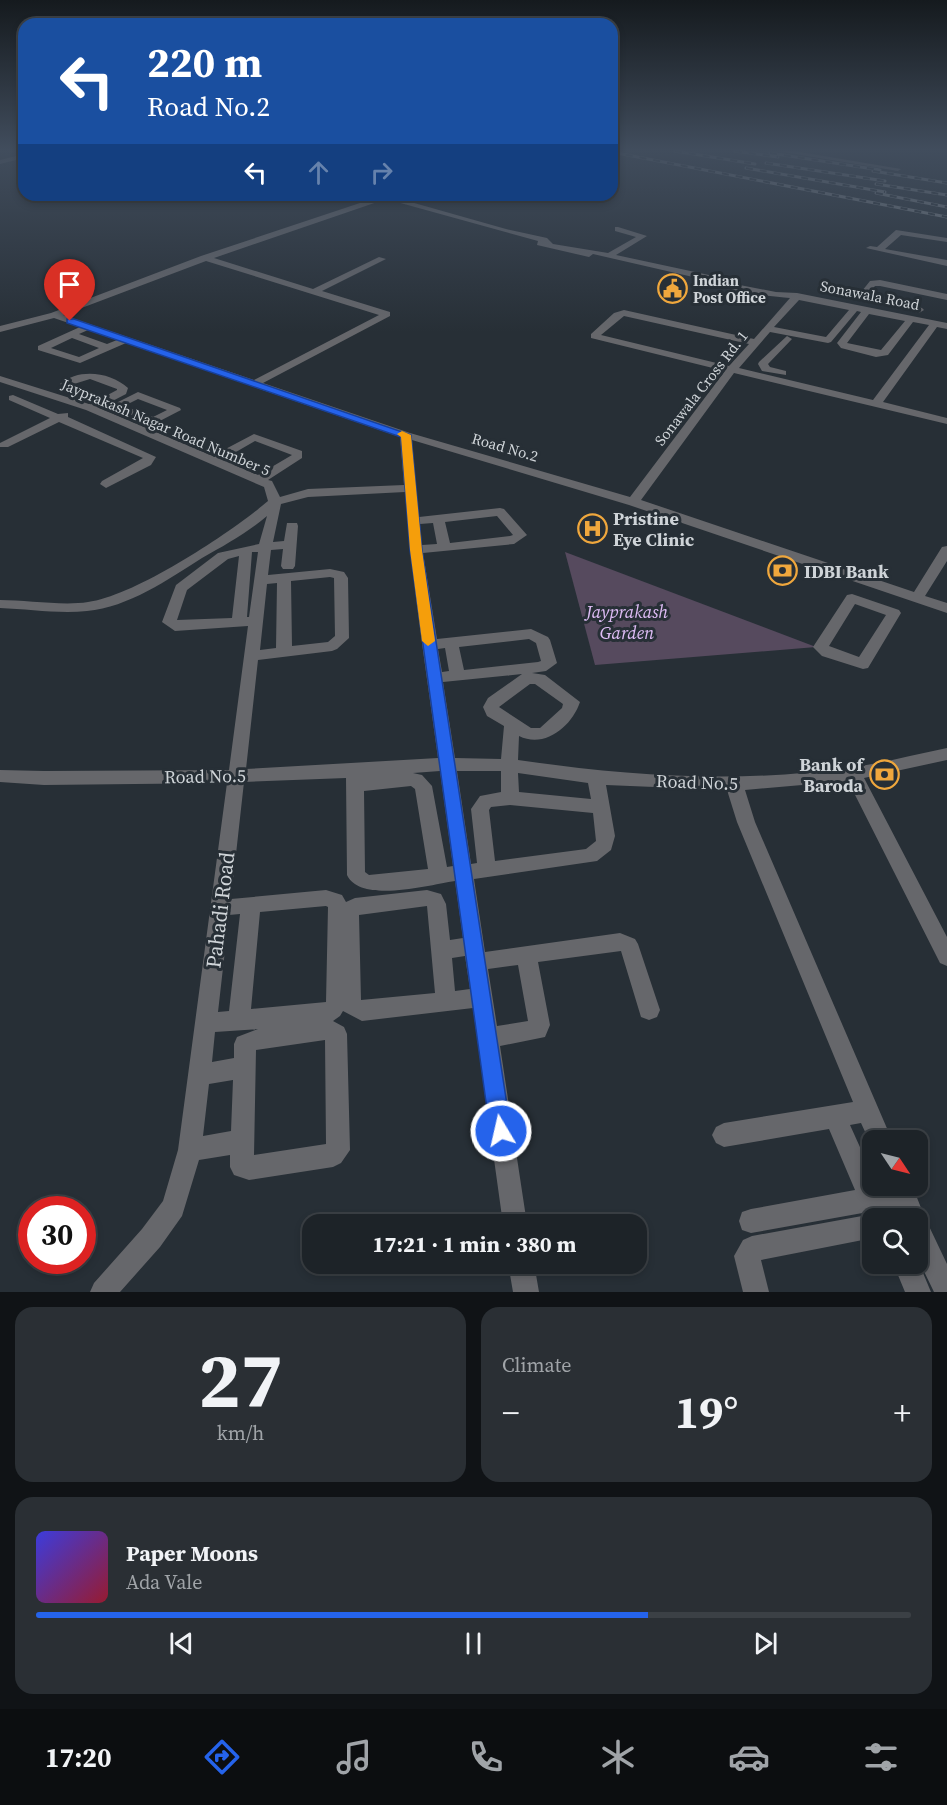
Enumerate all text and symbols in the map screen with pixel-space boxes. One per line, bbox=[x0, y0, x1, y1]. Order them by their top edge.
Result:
text: 220 m bbox=[147, 33, 262, 91]
icon: left bbox=[48, 42, 126, 120]
text: Road No.2 bbox=[147, 88, 270, 125]
icon: left bbox=[239, 156, 272, 189]
icon: ahead bbox=[302, 156, 335, 189]
icon: right bbox=[365, 156, 398, 189]
pin bbox=[44, 259, 95, 321]
icon: arrive bbox=[53, 268, 86, 301]
place label: Indian Post Office bbox=[693, 270, 766, 308]
public building icon: Indian Post Office bbox=[656, 273, 688, 305]
street label: Sonawala Road bbox=[819, 275, 922, 315]
street label: Sonawala Cross Rd. 1 bbox=[649, 326, 753, 450]
street label: Jayprakash Nagar Road Number 5 bbox=[57, 373, 274, 481]
street label: Road No.2 bbox=[469, 427, 541, 467]
place label: Pristine Eye Clinic bbox=[613, 506, 694, 552]
hospital icon: Pristine Eye Clinic bbox=[576, 512, 608, 544]
bank icon: IDBI Bank bbox=[767, 555, 799, 587]
place label: IDBI Bank bbox=[804, 559, 889, 584]
park label: Jayprakash Garden bbox=[583, 599, 668, 645]
place label: Bank of Baroda bbox=[799, 752, 865, 798]
bank icon: Bank of Baroda bbox=[868, 758, 900, 790]
street label: Road No.5 bbox=[164, 763, 246, 789]
street label: Road No.5 bbox=[656, 768, 738, 796]
street label: Pahadi Road bbox=[198, 850, 242, 970]
position arrow bbox=[469, 1099, 533, 1163]
north arrow bbox=[862, 1130, 928, 1196]
map controls bbox=[862, 1130, 928, 1274]
speed limit sign: 30 bbox=[18, 1196, 96, 1274]
button: search bbox=[862, 1208, 928, 1274]
text: 17:21 · 1 min · 380 m bbox=[373, 1229, 576, 1259]
text: 27 bbox=[198, 1326, 283, 1433]
text: Climate bbox=[502, 1351, 571, 1379]
text: 19° bbox=[675, 1381, 738, 1443]
text: − bbox=[502, 1390, 520, 1435]
text: + bbox=[893, 1390, 911, 1435]
text: km/h bbox=[217, 1419, 264, 1447]
text: Paper Moons bbox=[126, 1538, 258, 1568]
text: Ada Vale bbox=[126, 1568, 202, 1596]
icon: previous bbox=[165, 1627, 198, 1660]
icon: pause bbox=[457, 1627, 490, 1660]
icon: next bbox=[749, 1627, 782, 1660]
icon: directions bbox=[201, 1736, 243, 1778]
icon: music bbox=[333, 1736, 375, 1778]
icon: phone bbox=[465, 1736, 507, 1778]
icon: climate bbox=[597, 1736, 639, 1778]
icon: car bbox=[728, 1736, 770, 1778]
icon: filters bbox=[860, 1736, 902, 1778]
text: 17:20 bbox=[45, 1739, 112, 1776]

